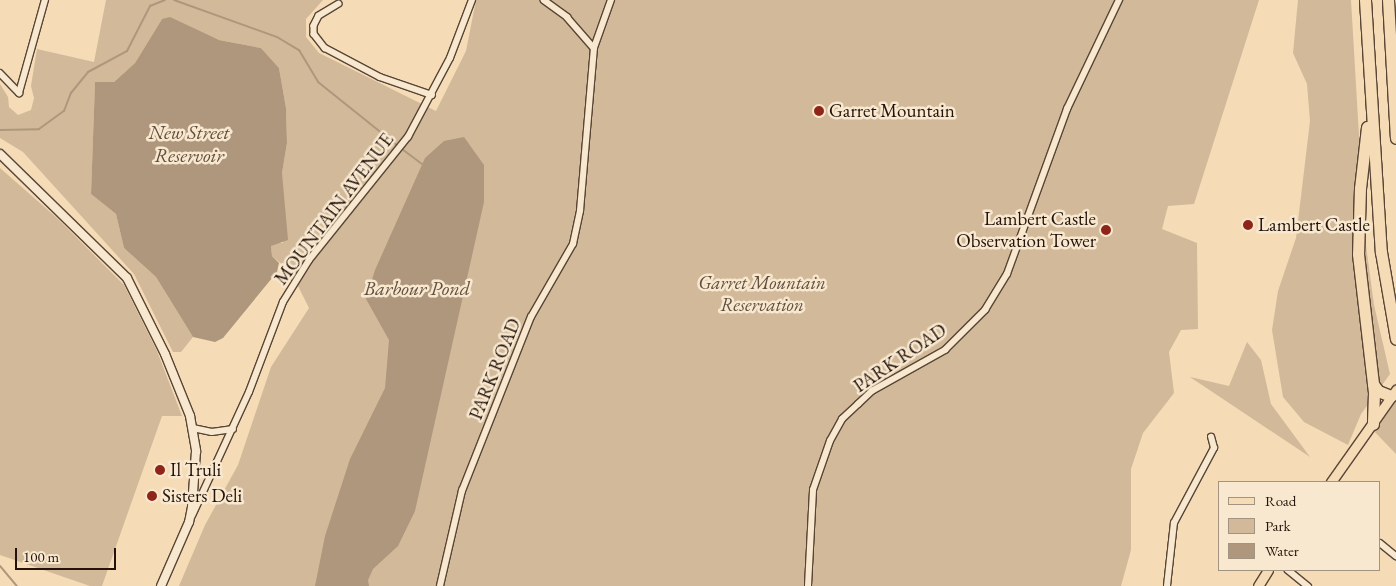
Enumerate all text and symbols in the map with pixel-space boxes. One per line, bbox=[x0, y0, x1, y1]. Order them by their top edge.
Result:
place label: Garret Mountain bbox=[829, 100, 955, 122]
marker: Garret Mountain bbox=[813, 105, 825, 117]
water label: New Street Reservoir bbox=[149, 121, 229, 168]
street label: MOUNTAIN AVENUE bbox=[270, 129, 398, 289]
place label: Lambert Castle Observation Tower bbox=[956, 208, 1096, 252]
place label: Lambert Castle bbox=[1258, 214, 1370, 236]
marker: Lambert Castle bbox=[1242, 219, 1254, 231]
marker: Lambert Castle Observation Tower bbox=[1100, 224, 1112, 236]
park label: Garret Mountain Reservation bbox=[698, 272, 826, 316]
water label: Barbour Pond bbox=[364, 276, 470, 300]
street label: PARK ROAD bbox=[464, 315, 526, 423]
street label: PARK ROAD bbox=[849, 319, 951, 397]
place label: Il Truli bbox=[170, 459, 221, 481]
marker: Il Truli bbox=[154, 464, 166, 476]
legend bbox=[1218, 481, 1381, 571]
place label: Sisters Deli bbox=[162, 485, 242, 507]
marker: Sisters Deli bbox=[146, 490, 158, 502]
text: Road bbox=[1265, 491, 1296, 510]
text: Park bbox=[1265, 516, 1291, 535]
scale bar bbox=[18, 538, 119, 570]
text: Water bbox=[1265, 541, 1299, 560]
text: 100 m bbox=[23, 547, 59, 566]

